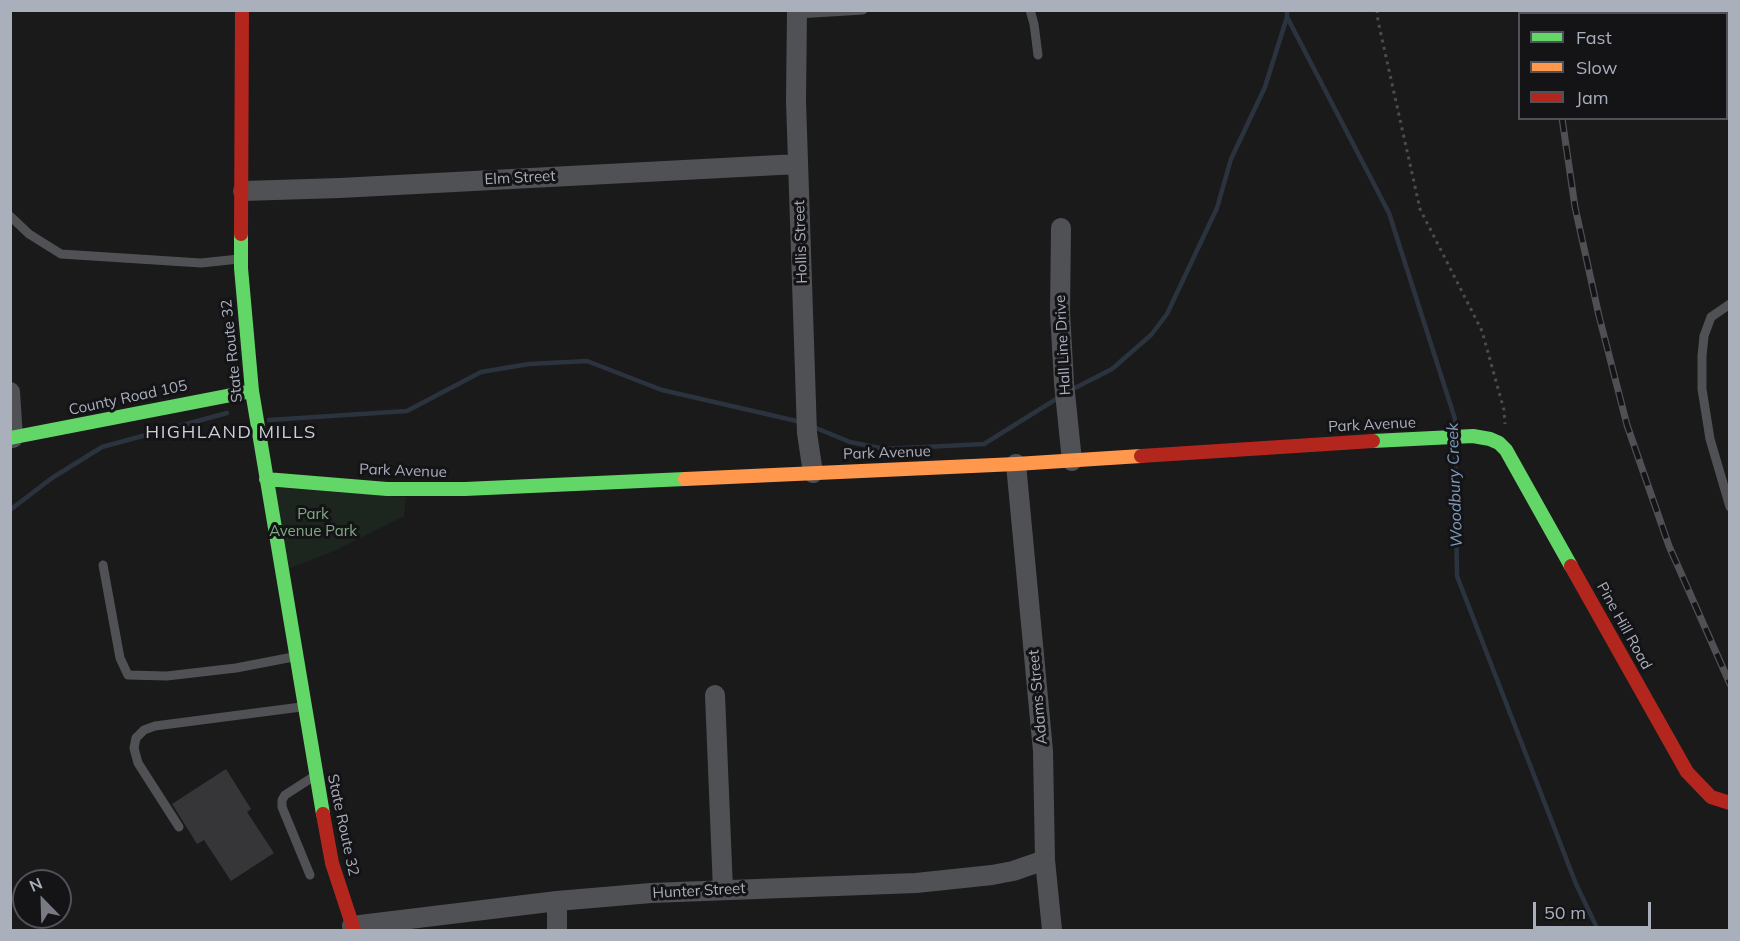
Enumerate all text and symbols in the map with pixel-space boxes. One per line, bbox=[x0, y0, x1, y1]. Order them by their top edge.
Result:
legend bbox=[1518, 12, 1728, 120]
text: Fast bbox=[1576, 26, 1612, 49]
text: Slow bbox=[1576, 56, 1617, 79]
text: Jam bbox=[1576, 86, 1609, 109]
street label: Elm Street bbox=[484, 167, 556, 189]
street label: Hollis Street bbox=[791, 200, 811, 284]
street label: Hall Line Drive bbox=[1051, 294, 1075, 396]
street label: State Route 32 bbox=[218, 299, 246, 403]
street label: County Road 105 bbox=[67, 377, 189, 419]
street label: Park Avenue bbox=[1328, 414, 1416, 436]
district label: HIGHLAND MILLS bbox=[145, 422, 317, 444]
water label: Woodbury Creek bbox=[1443, 422, 1467, 548]
street label: Park Avenue bbox=[843, 442, 931, 464]
street label: Park Avenue bbox=[359, 460, 447, 482]
park label: Park Avenue Park bbox=[269, 505, 357, 540]
street label: Pine Hill Road bbox=[1593, 579, 1655, 673]
street label: Adams Street bbox=[1025, 649, 1051, 745]
street label: State Route 32 bbox=[323, 773, 363, 877]
north arrow bbox=[12, 869, 72, 929]
text: N bbox=[26, 873, 45, 896]
street label: Hunter Street bbox=[652, 880, 746, 902]
scale bar bbox=[1536, 890, 1654, 928]
text: 50 m bbox=[1544, 901, 1586, 924]

